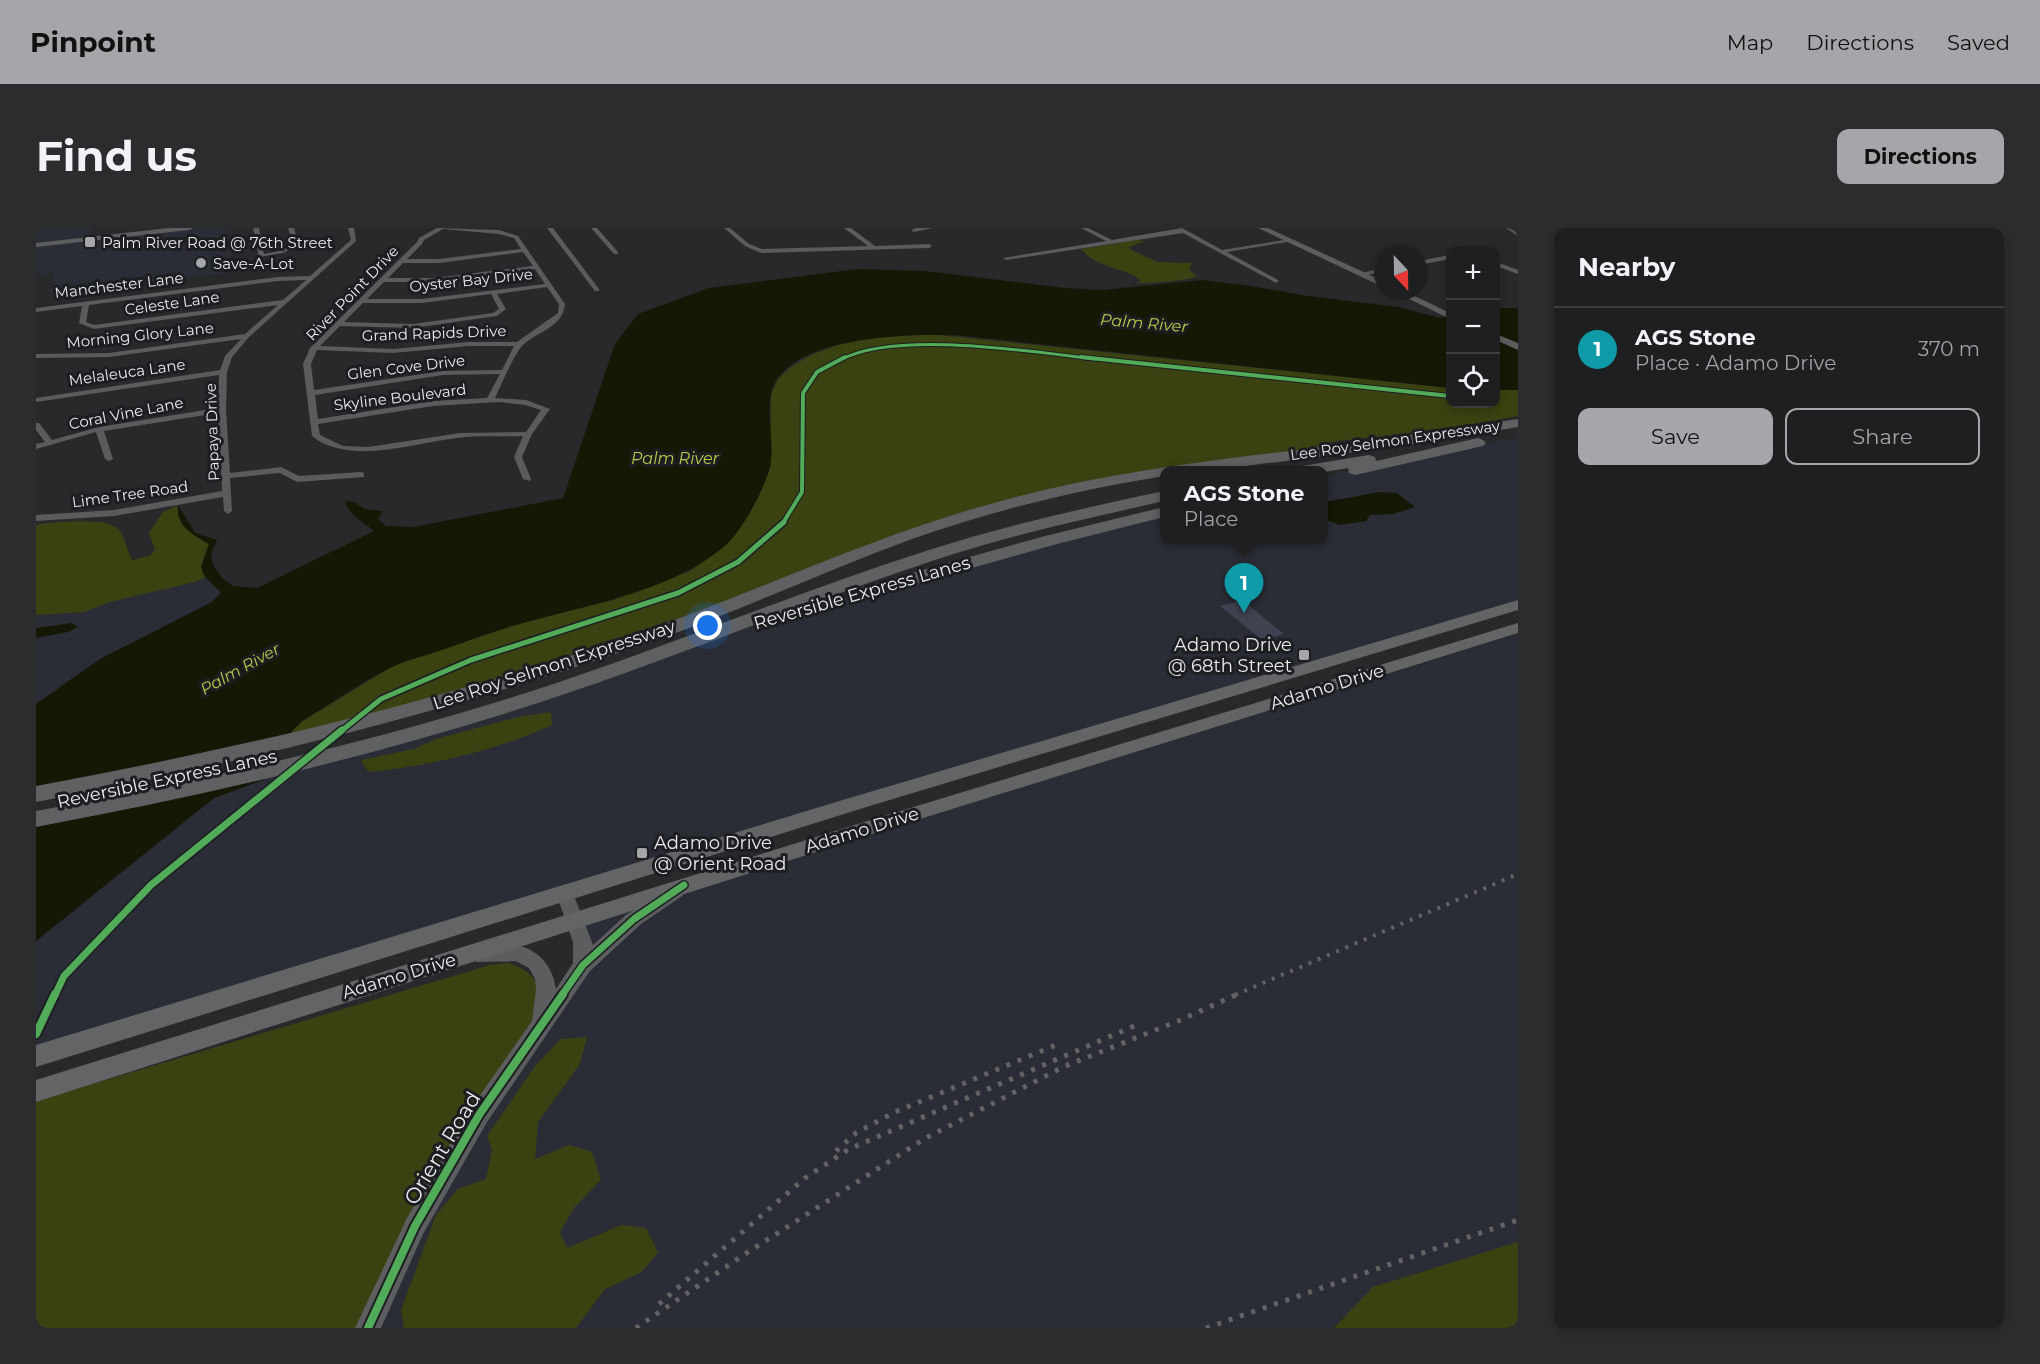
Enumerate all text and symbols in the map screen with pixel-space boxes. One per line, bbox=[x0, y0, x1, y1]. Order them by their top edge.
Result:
text: Pinpoint bbox=[30, 25, 156, 59]
text: Map bbox=[1727, 30, 1773, 55]
text: Directions bbox=[1806, 30, 1914, 55]
text: Saved bbox=[1947, 30, 2010, 55]
button: Directions bbox=[1837, 129, 2004, 184]
text: Find us bbox=[36, 130, 197, 182]
place label: Palm River Road @ 76th Street bbox=[102, 233, 333, 252]
marker: Palm River Road @ 76th Street bbox=[83, 235, 97, 249]
street label: River Point Drive bbox=[302, 241, 402, 345]
north arrow bbox=[1374, 246, 1428, 300]
map controls bbox=[1446, 246, 1500, 408]
button: + bbox=[1446, 246, 1500, 300]
text: Nearby bbox=[1578, 251, 1675, 283]
place label: Save-A-Lot bbox=[213, 254, 294, 273]
marker: Save-A-Lot bbox=[194, 256, 208, 270]
street label: Oyster Bay Drive bbox=[408, 264, 534, 296]
street label: Manchester Lane bbox=[53, 268, 185, 302]
street label: Celeste Lane bbox=[123, 287, 221, 319]
button: − bbox=[1446, 300, 1500, 354]
water label: Palm River bbox=[1099, 310, 1189, 336]
street label: Morning Glory Lane bbox=[65, 318, 215, 352]
street label: Grand Rapids Drive bbox=[361, 321, 507, 345]
text: AGS Stone bbox=[1635, 324, 1756, 351]
text: 1 bbox=[1594, 337, 1601, 361]
text: 370 m bbox=[1918, 337, 1980, 361]
street label: Glen Cove Drive bbox=[346, 350, 466, 384]
text: Place · Adamo Drive bbox=[1635, 351, 1836, 375]
street label: Melaleuca Lane bbox=[67, 354, 187, 390]
button: locate bbox=[1446, 354, 1500, 408]
street label: Skyline Boulevard bbox=[333, 379, 467, 415]
street label: Papaya Drive bbox=[201, 383, 223, 481]
street label: Coral Vine Lane bbox=[67, 393, 185, 433]
button: Save bbox=[1578, 408, 1773, 465]
button: Share bbox=[1785, 408, 1980, 465]
street label: Lee Roy Selmon Expressway bbox=[1289, 416, 1502, 464]
water label: Palm River bbox=[631, 449, 720, 468]
popup bbox=[1160, 466, 1328, 544]
street label: Lime Tree Road bbox=[71, 476, 189, 512]
text: AGS Stone bbox=[1184, 480, 1304, 507]
text: Place bbox=[1184, 507, 1238, 531]
street label: Reversible Express Lanes bbox=[751, 551, 973, 634]
pin: 1 bbox=[1224, 564, 1264, 613]
your location bbox=[693, 611, 722, 640]
street label: Lee Roy Selmon Expressway bbox=[430, 615, 678, 715]
place label: Adamo Drive @ 68th Street bbox=[1168, 634, 1292, 677]
water label: Palm River bbox=[197, 639, 284, 699]
marker: Adamo Drive @ 68th Street bbox=[1297, 648, 1311, 662]
street label: Adamo Drive bbox=[1267, 659, 1387, 715]
street label: Reversible Express Lanes bbox=[55, 745, 279, 813]
street label: Adamo Drive bbox=[802, 802, 922, 858]
place label: Adamo Drive @ Orient Road bbox=[654, 832, 786, 875]
marker: Adamo Drive @ Orient Road bbox=[635, 846, 649, 860]
street label: Adamo Drive bbox=[339, 948, 459, 1004]
street label: Orient Road bbox=[398, 1087, 486, 1209]

